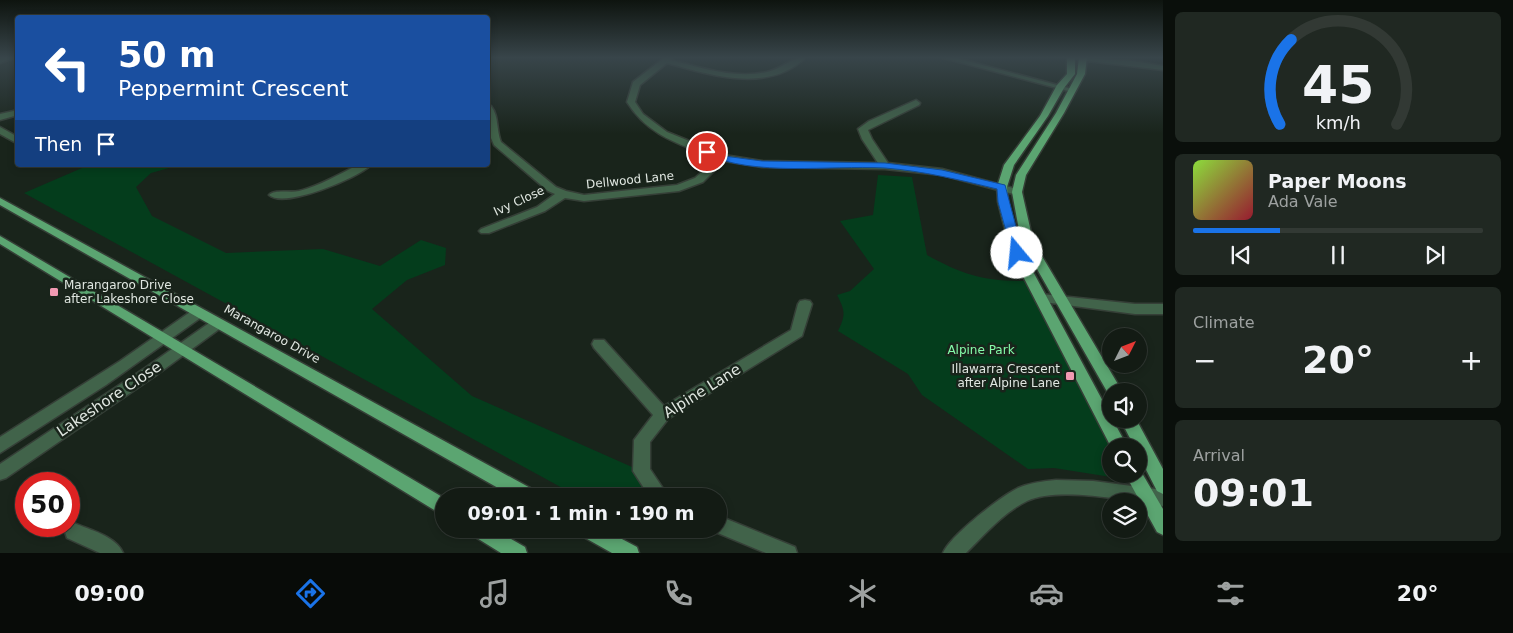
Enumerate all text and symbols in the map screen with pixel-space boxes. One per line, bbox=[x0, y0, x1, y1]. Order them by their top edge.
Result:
icon: left bbox=[35, 35, 100, 100]
text: 50 m bbox=[118, 35, 215, 75]
text: 45 bbox=[1302, 55, 1374, 115]
text: Peppermint Crescent bbox=[118, 76, 348, 101]
text: km/h bbox=[1315, 112, 1361, 133]
icon: arrive bbox=[92, 130, 120, 158]
pin bbox=[686, 131, 728, 173]
text: Then bbox=[35, 133, 82, 155]
icon: arrive bbox=[693, 138, 721, 166]
street label: Dellwood Lane bbox=[585, 168, 675, 192]
text: Paper Moons bbox=[1268, 170, 1407, 192]
street label: Ivy Close bbox=[491, 183, 547, 219]
text: Ada Vale bbox=[1268, 192, 1338, 211]
position arrow bbox=[990, 226, 1042, 278]
icon: previous bbox=[1227, 241, 1255, 269]
icon: pause bbox=[1324, 241, 1352, 269]
icon: next bbox=[1421, 241, 1449, 269]
place label: Marangaroo Drive after Lakeshore Close bbox=[64, 278, 194, 306]
marker: Marangaroo Drive after Lakeshore Close bbox=[48, 286, 60, 298]
street label: Marangaroo Drive bbox=[221, 302, 323, 366]
text: Climate bbox=[1193, 313, 1255, 332]
north arrow bbox=[1102, 328, 1148, 372]
map controls bbox=[1102, 328, 1147, 538]
text: 20° bbox=[1302, 338, 1374, 382]
park label: Alpine Park bbox=[947, 343, 1015, 357]
text: − bbox=[1193, 344, 1216, 377]
text: + bbox=[1460, 344, 1483, 377]
street label: Lakeshore Close bbox=[53, 357, 165, 441]
street label: Alpine Lane bbox=[660, 360, 744, 422]
place label: Illawarra Crescent after Alpine Lane bbox=[951, 362, 1060, 390]
marker: Illawarra Crescent after Alpine Lane bbox=[1064, 370, 1076, 382]
button: sound bbox=[1102, 383, 1147, 428]
button: search bbox=[1102, 438, 1147, 483]
text: Arrival bbox=[1193, 446, 1245, 465]
text: 09:01 bbox=[1193, 471, 1314, 515]
speed limit sign: 50 bbox=[15, 472, 80, 537]
button: layers bbox=[1102, 493, 1147, 538]
text: 09:01 · 1 min · 190 m bbox=[467, 502, 695, 524]
icon: directions bbox=[293, 576, 328, 611]
icon: music bbox=[477, 576, 512, 611]
icon: phone bbox=[661, 576, 696, 611]
icon: climate bbox=[845, 576, 880, 611]
icon: car bbox=[1029, 576, 1064, 611]
icon: filters bbox=[1213, 576, 1248, 611]
text: 09:00 bbox=[74, 581, 144, 606]
text: 20° bbox=[1397, 581, 1438, 606]

